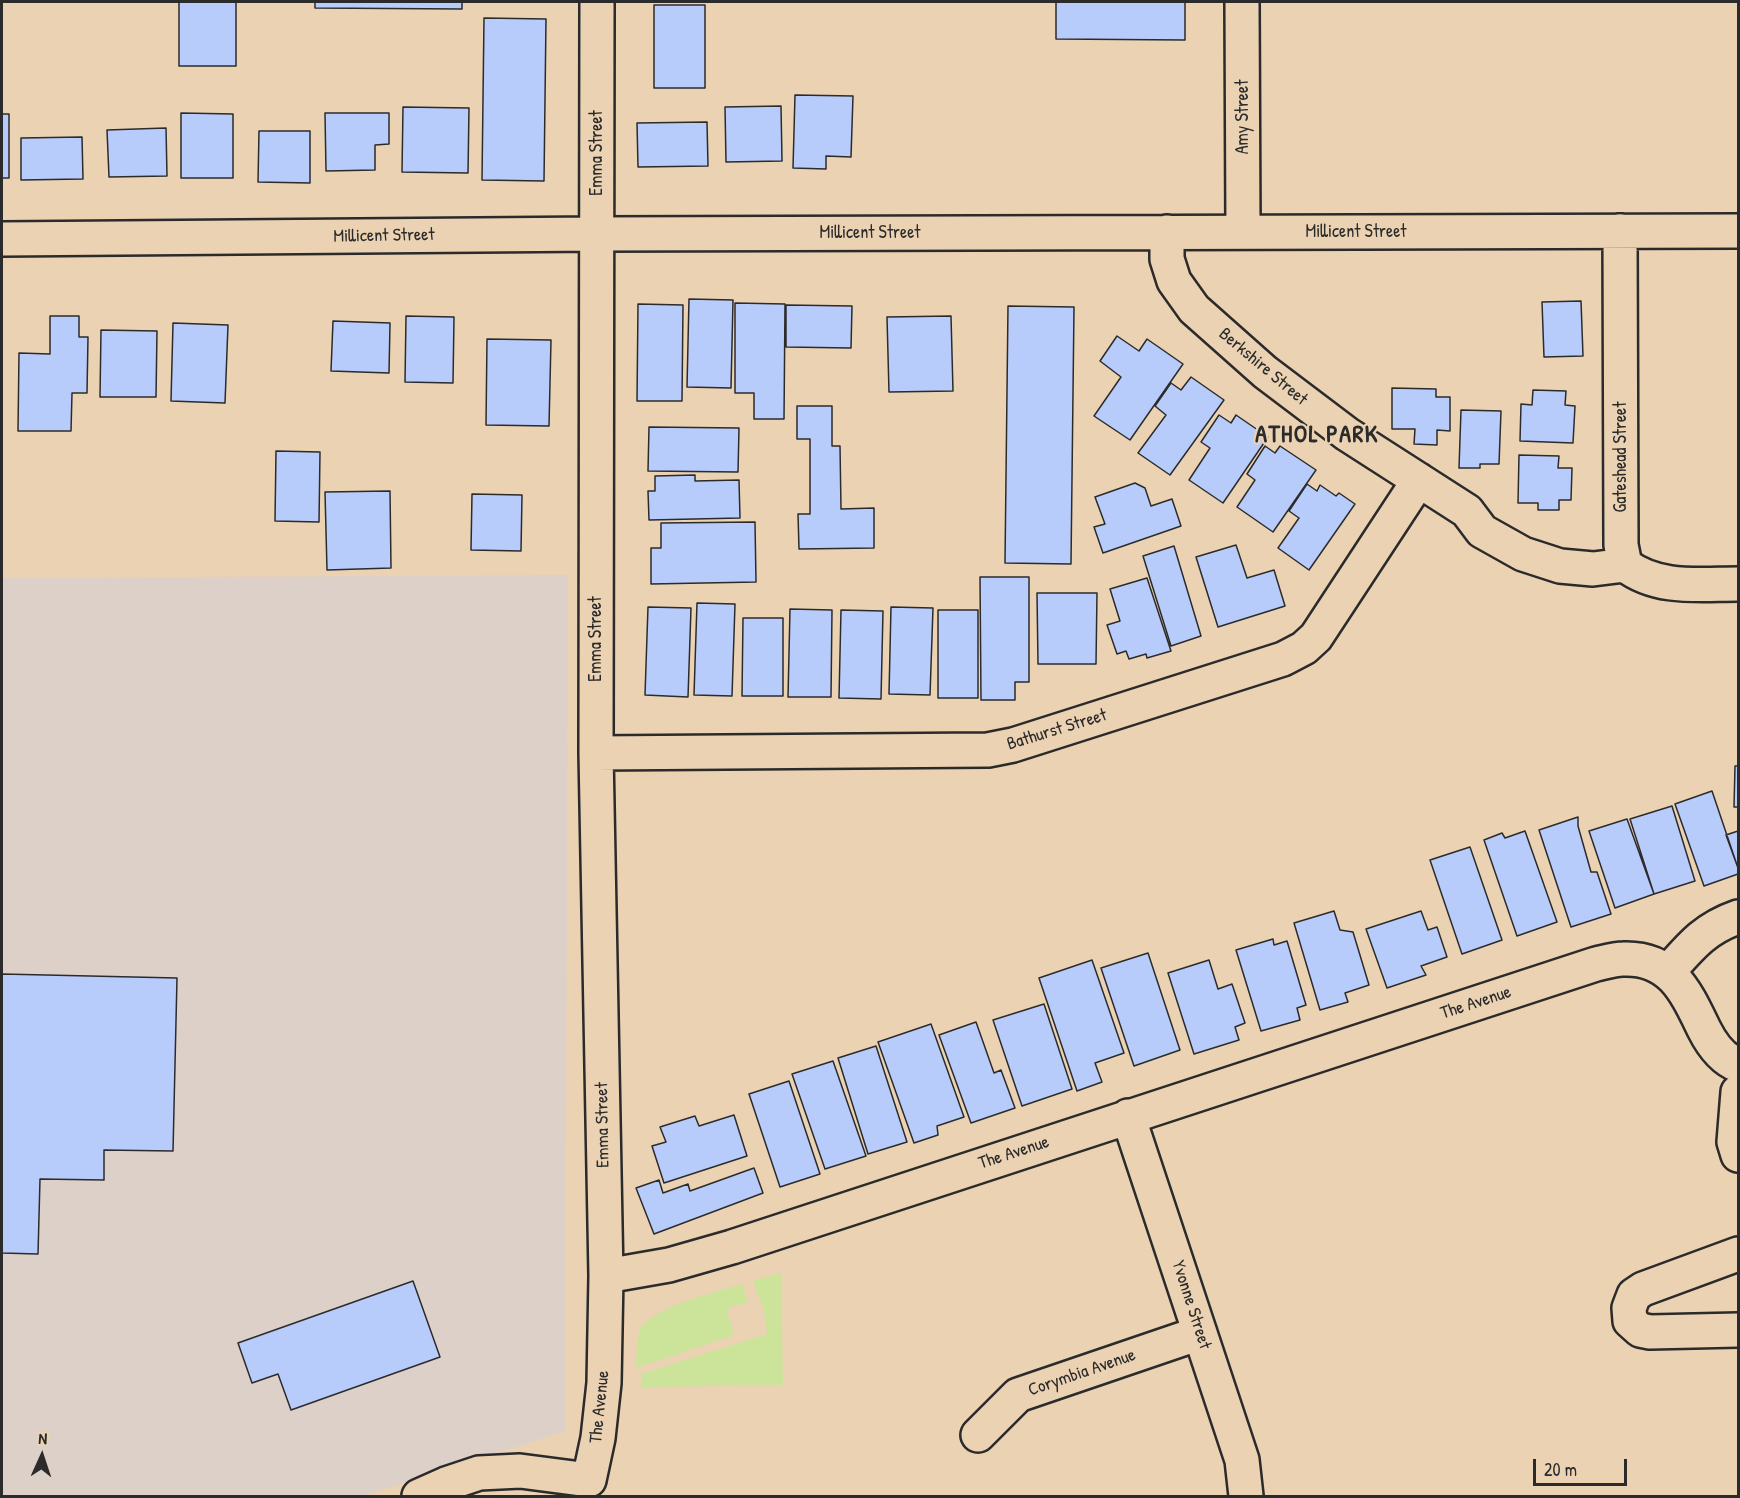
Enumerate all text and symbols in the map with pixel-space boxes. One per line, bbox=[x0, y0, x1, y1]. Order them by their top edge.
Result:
street label: Amy Street bbox=[1232, 80, 1254, 154]
street label: Emma Street bbox=[586, 110, 608, 196]
street label: Millicent Street bbox=[1305, 221, 1407, 243]
street label: Millicent Street bbox=[819, 222, 921, 244]
street label: Millicent Street bbox=[333, 224, 435, 248]
street label: Berkshire Street bbox=[1214, 324, 1312, 410]
street label: Gateshead Street bbox=[1610, 402, 1632, 512]
district label: ATHOL PARK bbox=[1255, 422, 1379, 450]
street label: Emma Street bbox=[585, 596, 607, 682]
street label: Bathurst Street bbox=[1004, 705, 1110, 755]
street label: The Avenue bbox=[1438, 981, 1514, 1025]
street label: Emma Street bbox=[591, 1082, 615, 1168]
street label: The Avenue bbox=[976, 1131, 1052, 1175]
street label: Yvonne Street bbox=[1167, 1258, 1215, 1352]
street label: Corymbia Avenue bbox=[1025, 1345, 1139, 1401]
street label: The Avenue bbox=[585, 1370, 615, 1444]
north arrow bbox=[12, 1426, 72, 1486]
text: N bbox=[38, 1427, 48, 1449]
scale bar bbox=[1536, 1447, 1630, 1485]
text: 20 m bbox=[1544, 1457, 1577, 1482]

